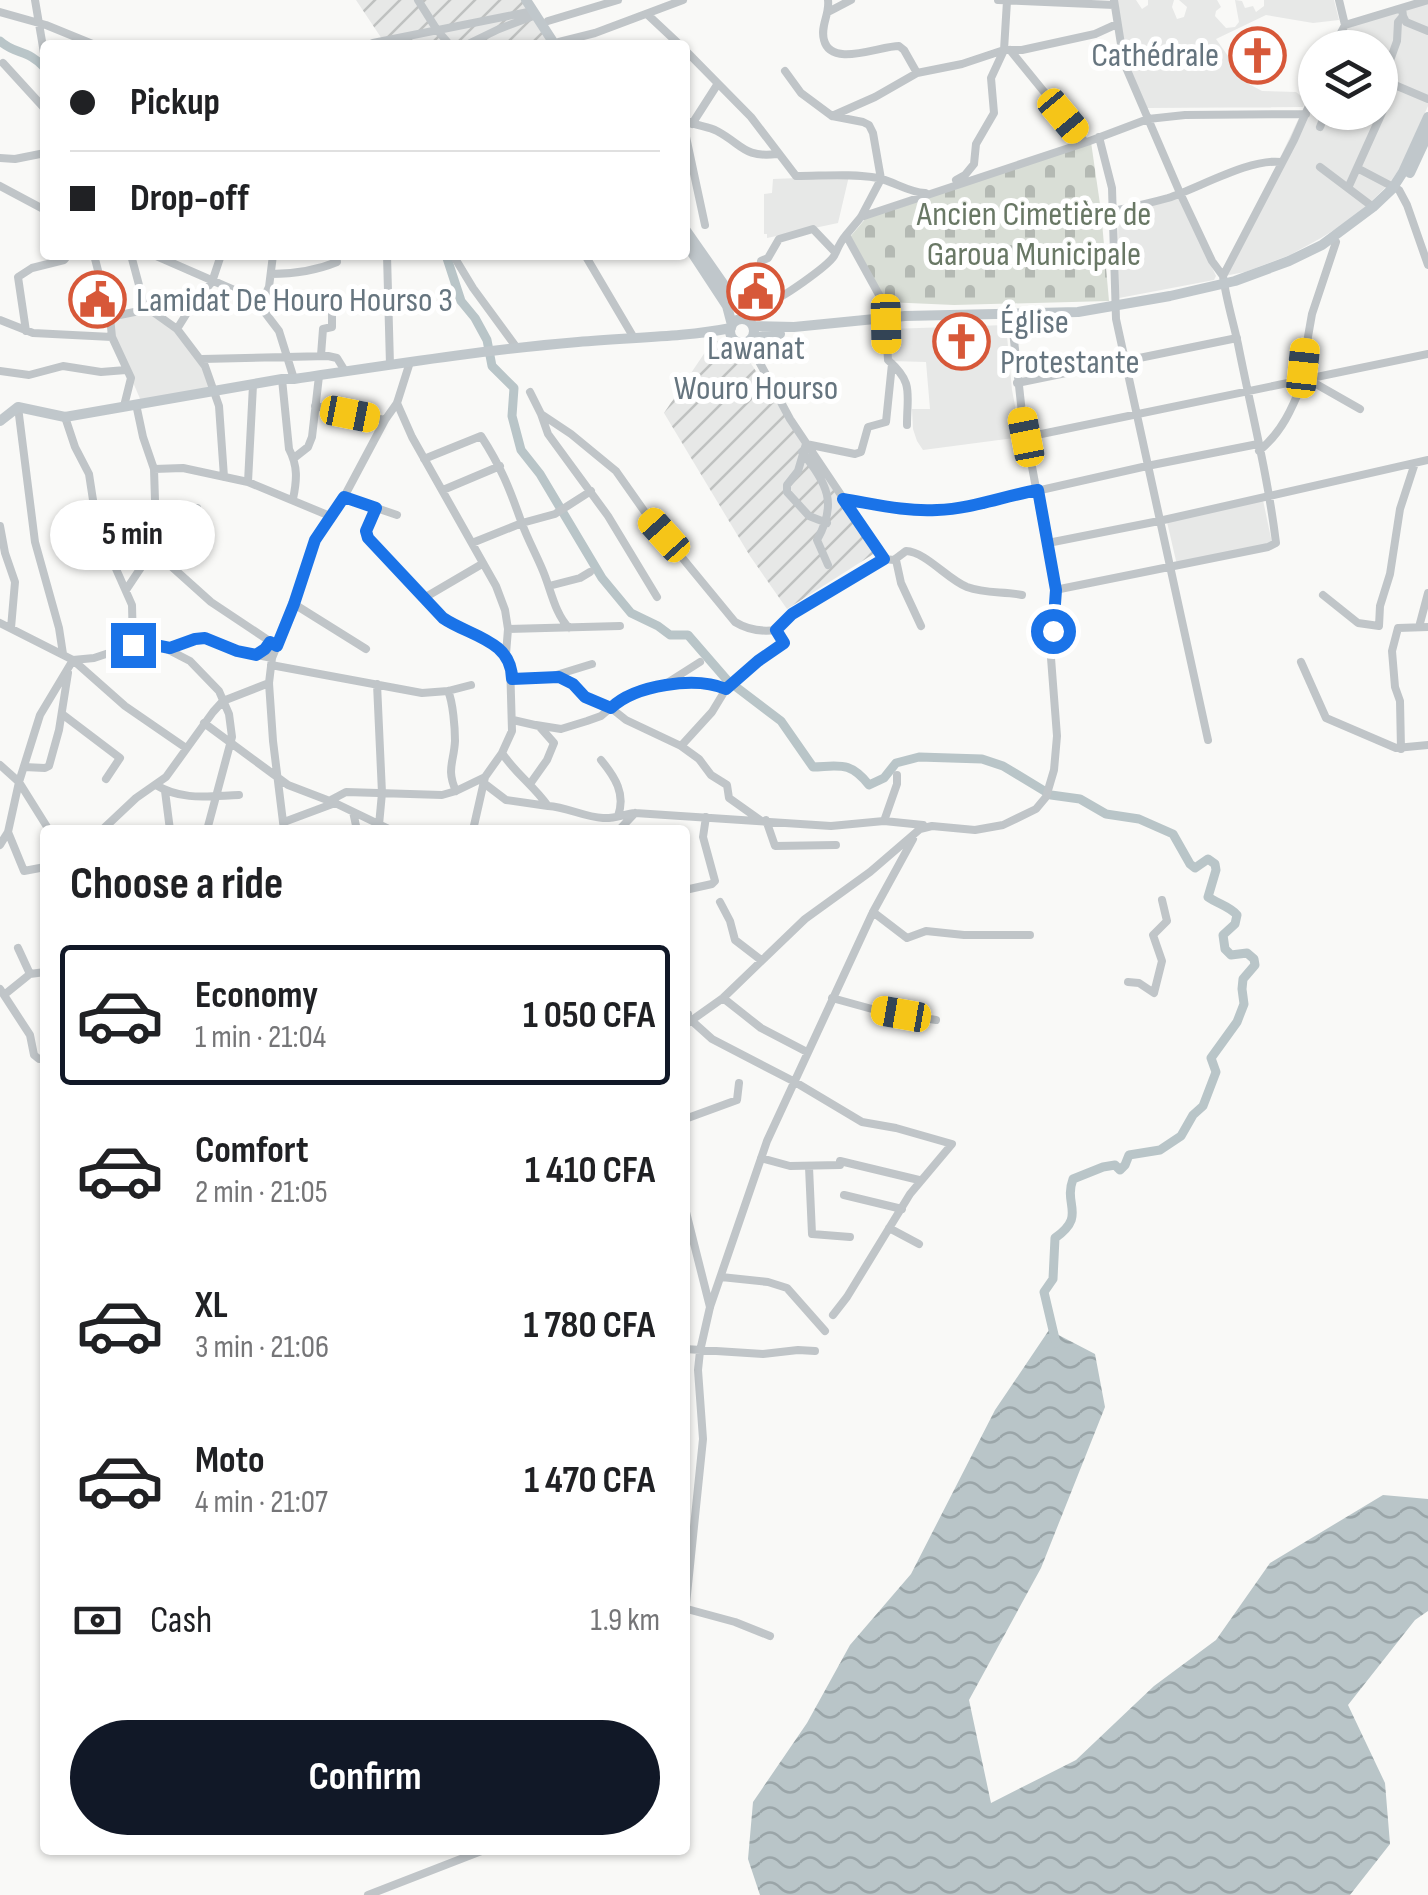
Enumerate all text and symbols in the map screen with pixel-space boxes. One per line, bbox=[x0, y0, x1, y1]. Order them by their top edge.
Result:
church icon: Cathédrale bbox=[1228, 25, 1288, 85]
map controls bbox=[1298, 30, 1398, 130]
button: layers bbox=[1298, 30, 1398, 130]
place label: Cathédrale bbox=[1091, 34, 1219, 77]
text: Pickup bbox=[130, 80, 220, 125]
car bbox=[1032, 83, 1094, 149]
text: Drop-off bbox=[130, 176, 249, 221]
park label: Ancien Cimetière de Garoua Municipale bbox=[916, 193, 1151, 276]
public building icon: Lawanat Wouro Hourso bbox=[726, 262, 786, 322]
public building icon: Lamidat De Houro Hourso 3 bbox=[67, 270, 127, 330]
place label: Lamidat De Houro Hourso 3 bbox=[136, 279, 453, 322]
car bbox=[870, 294, 902, 354]
place label: Église Protestante bbox=[1000, 301, 1139, 384]
church icon: Église Protestante bbox=[931, 312, 991, 372]
place label: Lawanat Wouro Hourso bbox=[674, 327, 838, 410]
car bbox=[1285, 337, 1321, 399]
car bbox=[318, 394, 382, 434]
car bbox=[1006, 405, 1046, 469]
callout: 5 min bbox=[51, 500, 216, 570]
car bbox=[633, 503, 695, 567]
text: 5 min bbox=[102, 515, 163, 554]
route start bbox=[1031, 609, 1076, 654]
route end bbox=[111, 623, 156, 668]
text: Choose a ride bbox=[70, 857, 283, 912]
icon: car bbox=[75, 970, 165, 1060]
text: Economy bbox=[195, 973, 318, 1018]
text: 1 050 CFA bbox=[523, 993, 655, 1038]
car bbox=[869, 994, 933, 1034]
text: 1 min · 21:04 bbox=[195, 1018, 326, 1057]
icon: car bbox=[75, 1125, 165, 1215]
text: Comfort bbox=[195, 1128, 309, 1173]
text: 1 410 CFA bbox=[525, 1148, 655, 1193]
text: 2 min · 21:05 bbox=[195, 1173, 328, 1212]
icon: car bbox=[75, 1280, 165, 1370]
text: XL bbox=[195, 1283, 228, 1328]
text: 1 780 CFA bbox=[523, 1303, 655, 1348]
text: 3 min · 21:06 bbox=[195, 1328, 329, 1367]
icon: car bbox=[75, 1435, 165, 1525]
text: Moto bbox=[195, 1438, 265, 1483]
text: 1 470 CFA bbox=[524, 1458, 655, 1503]
text: 4 min · 21:07 bbox=[195, 1483, 328, 1522]
icon: cash bbox=[70, 1593, 125, 1648]
text: Cash bbox=[150, 1598, 212, 1643]
text: 1.9 km bbox=[591, 1601, 660, 1640]
button: Confirm bbox=[70, 1720, 660, 1835]

